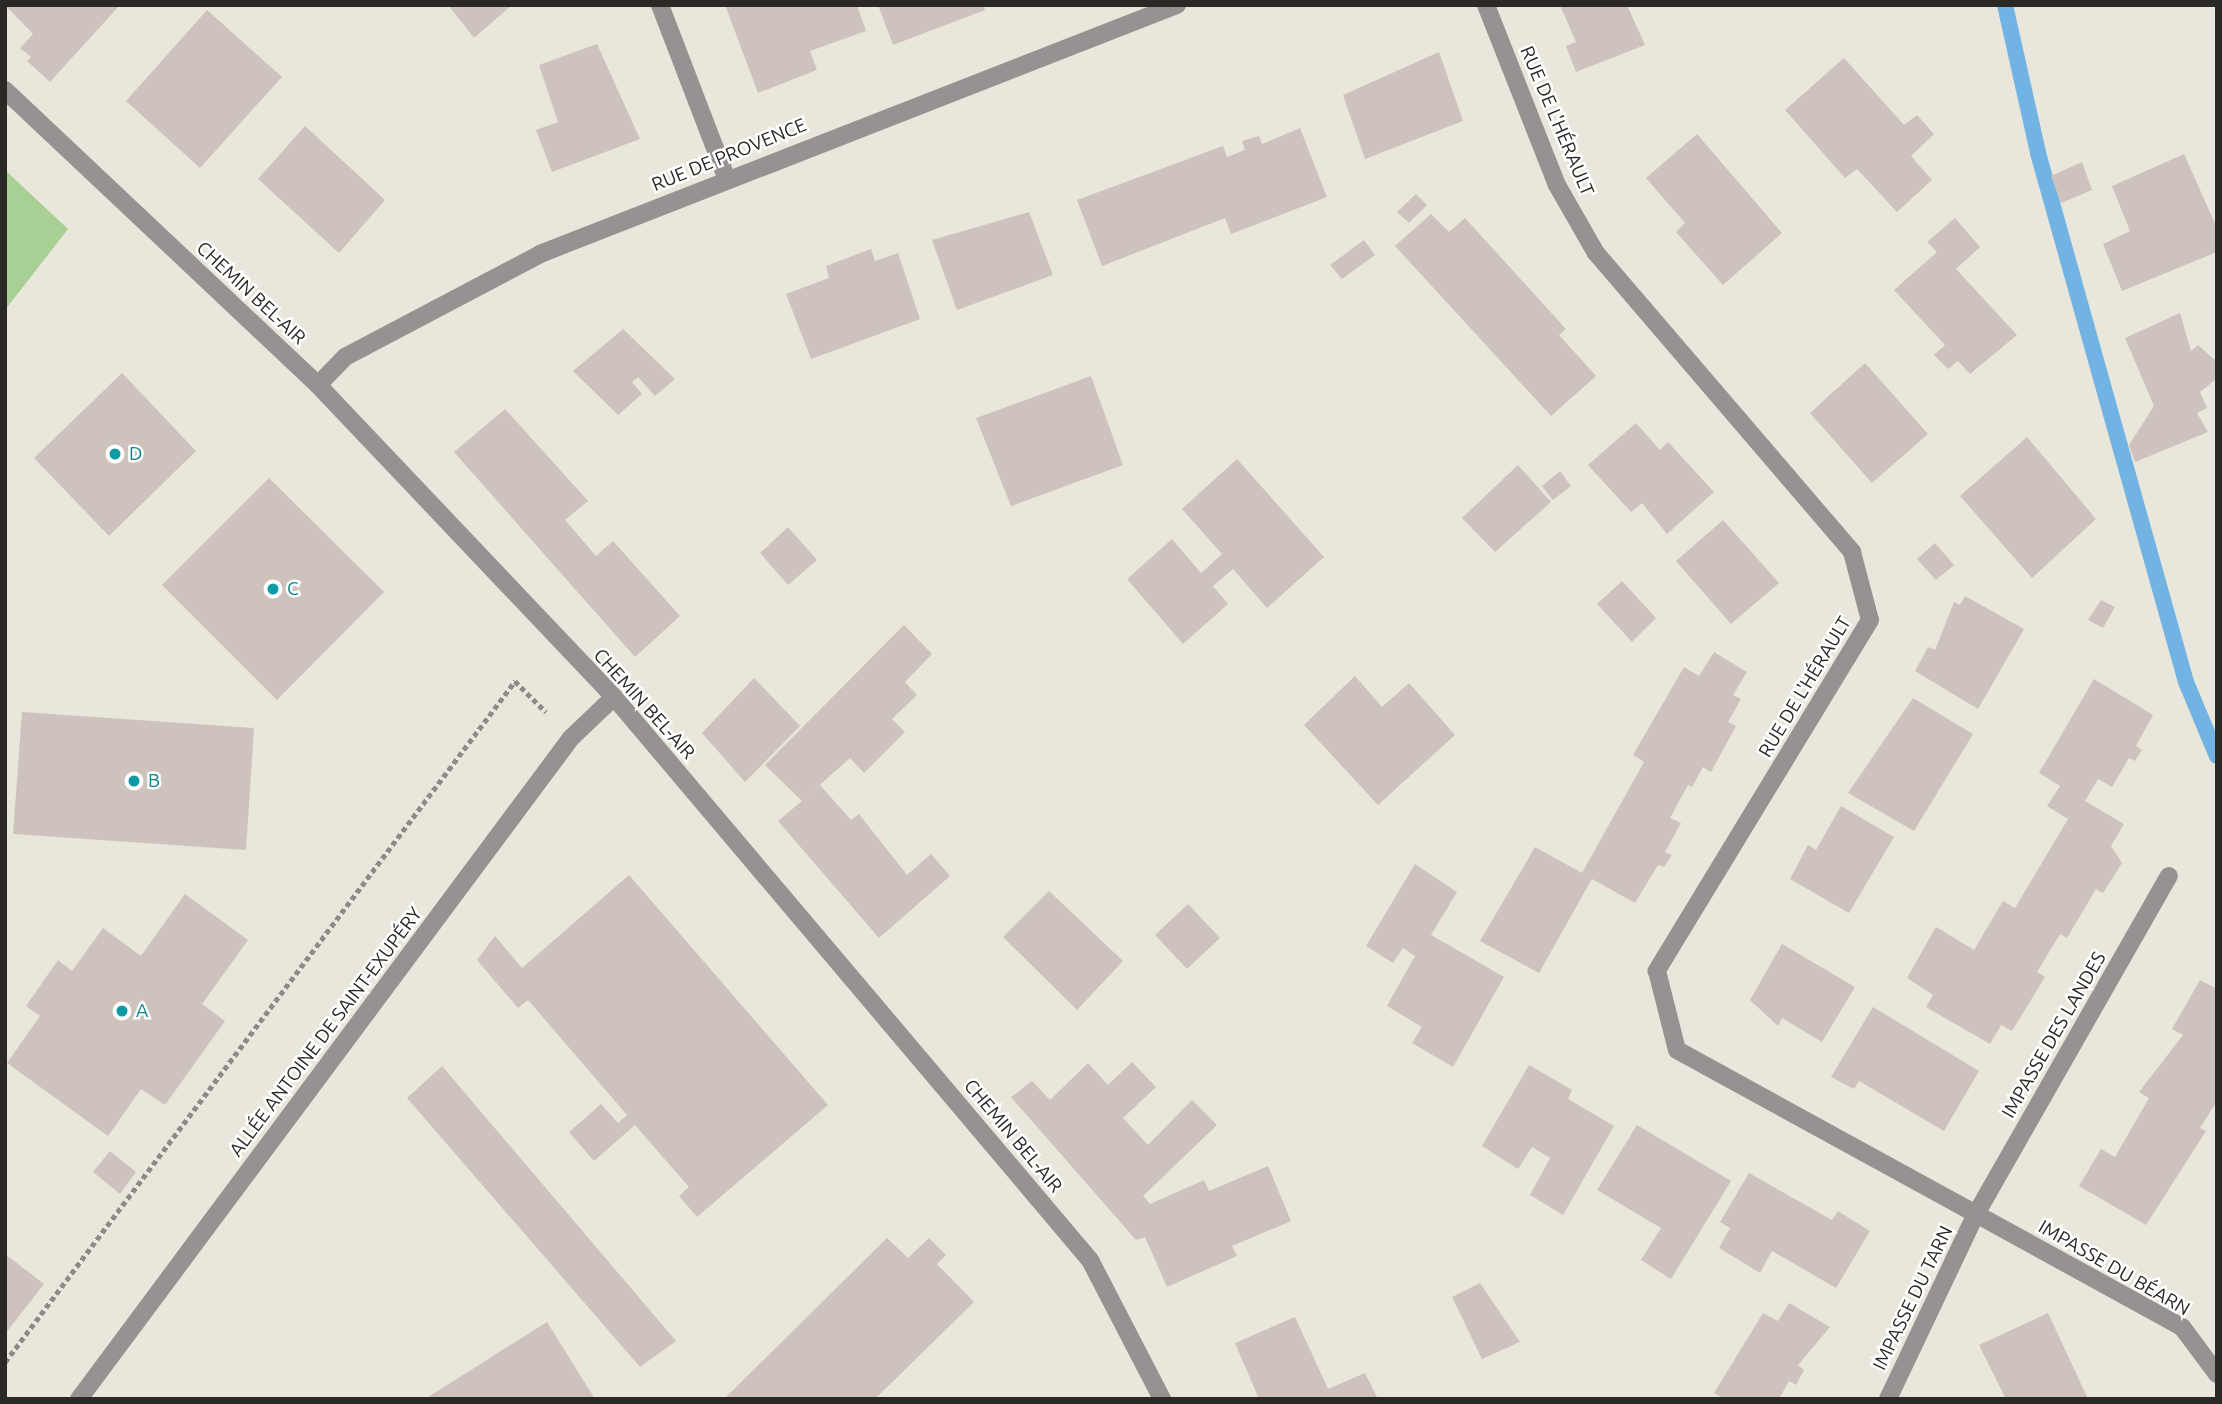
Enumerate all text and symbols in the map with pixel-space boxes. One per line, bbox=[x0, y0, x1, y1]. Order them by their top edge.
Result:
street label: RUE DE L'HÉRAULT bbox=[1515, 43, 1599, 199]
street label: RUE DE PROVENCE bbox=[648, 114, 810, 196]
street label: CHEMIN BEL-AIR bbox=[192, 237, 310, 349]
place label: D bbox=[129, 443, 142, 465]
marker: D bbox=[107, 446, 123, 462]
place label: C bbox=[287, 578, 299, 600]
marker: C bbox=[265, 581, 281, 597]
street label: RUE DE L'HÉRAULT bbox=[1754, 612, 1856, 762]
street label: CHEMIN BEL-AIR bbox=[588, 644, 700, 764]
place label: B bbox=[148, 770, 160, 792]
marker: B bbox=[126, 773, 142, 789]
street label: ALLÉE ANTOINE DE SAINT-EXUPÉRY bbox=[225, 903, 427, 1161]
street label: IMPASSE DES LANDES bbox=[1997, 948, 2111, 1122]
place label: A bbox=[136, 1000, 148, 1022]
marker: A bbox=[114, 1003, 130, 1019]
street label: CHEMIN BEL-AIR bbox=[959, 1075, 1067, 1197]
street label: IMPASSE DU BÉARN bbox=[2034, 1215, 2194, 1321]
street label: IMPASSE DU TARN bbox=[1868, 1222, 1958, 1374]

